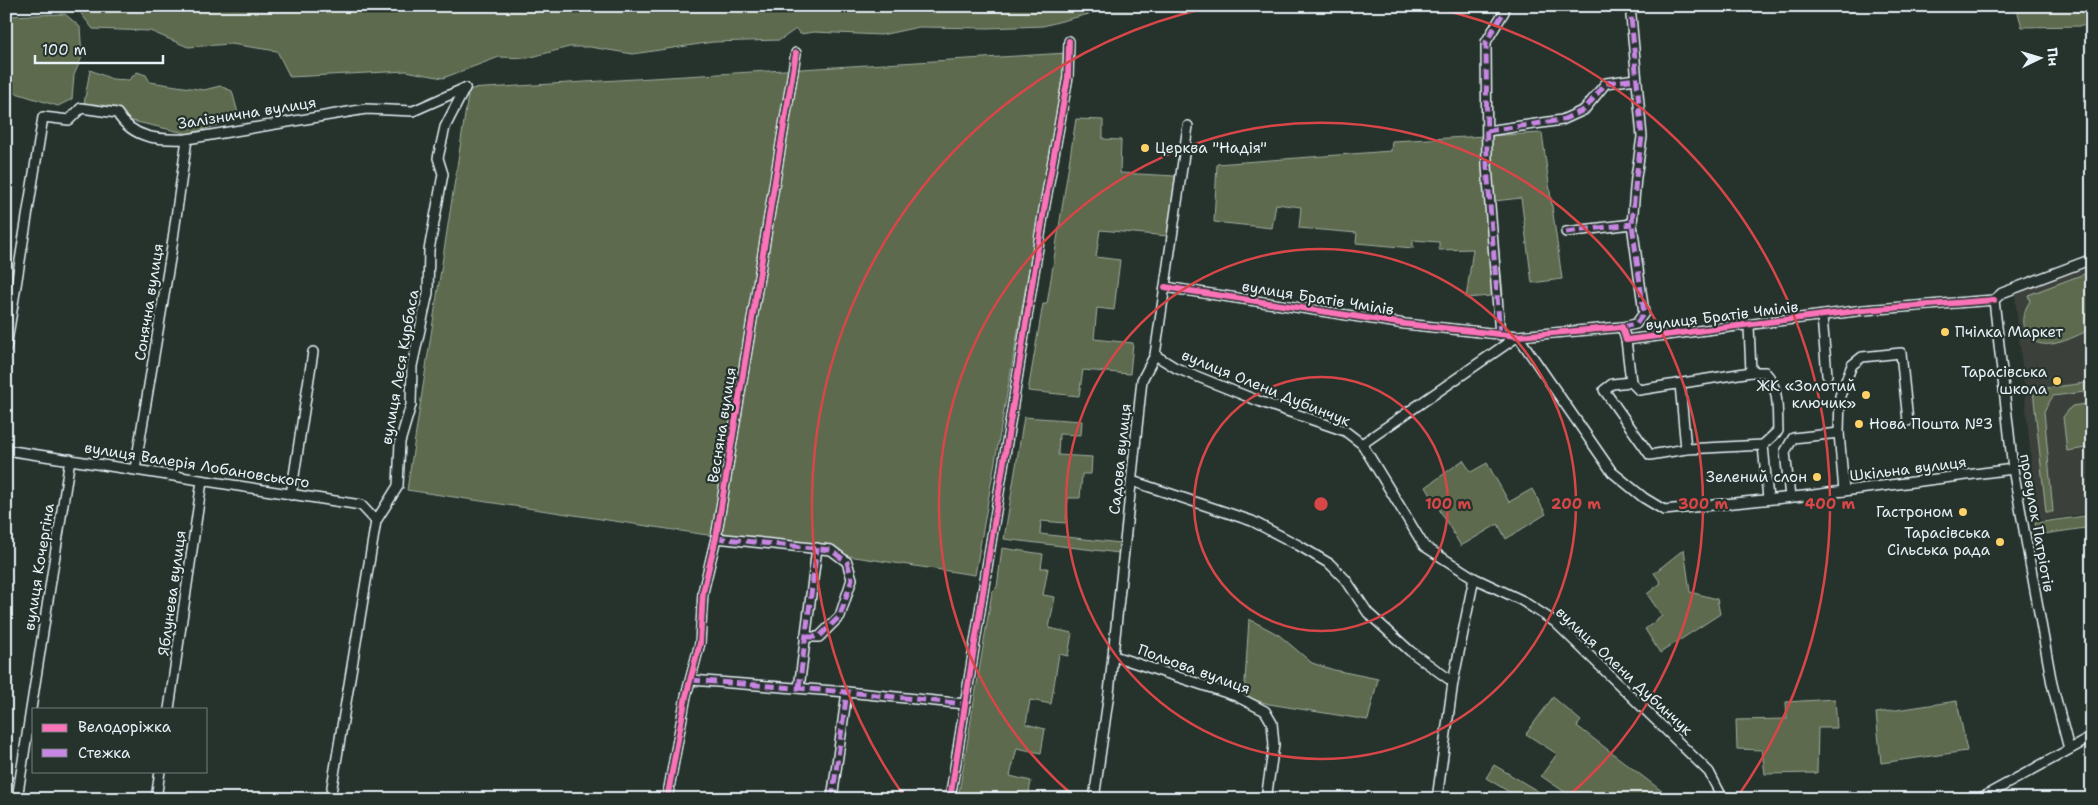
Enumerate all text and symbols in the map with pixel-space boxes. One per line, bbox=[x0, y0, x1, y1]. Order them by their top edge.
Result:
scale bar bbox=[35, 32, 162, 64]
north arrow bbox=[2016, 32, 2066, 82]
text: 100 m bbox=[42, 40, 87, 60]
text: Пн bbox=[2043, 47, 2063, 67]
street label: Залізнична вулиця bbox=[176, 92, 318, 134]
place label: Церква "Надія" bbox=[1155, 138, 1267, 158]
marker: Церква "Надія" bbox=[1139, 142, 1151, 154]
street label: Сонячна вулиця bbox=[130, 242, 168, 362]
street label: вулиця Братів Чмілів bbox=[1240, 276, 1396, 320]
street label: вулиця Леся Курбаса bbox=[377, 287, 424, 446]
street label: вулиця Братів Чмілів bbox=[1644, 297, 1800, 335]
place label: Пчілка Маркет bbox=[1955, 322, 2064, 342]
marker: Пчілка Маркет bbox=[1939, 326, 1951, 338]
street label: вулиця Олени Дубинчук bbox=[1179, 345, 1353, 431]
place label: Тарасівська школа bbox=[1961, 362, 2048, 399]
street label: Весняна вулиця bbox=[703, 366, 741, 484]
marker: Тарасівська школа bbox=[2051, 375, 2063, 387]
place label: ЖК «Золотий ключик» bbox=[1757, 376, 1856, 413]
marker: ЖК «Золотий ключик» bbox=[1860, 389, 1872, 401]
street label: Садова вулиця bbox=[1104, 403, 1136, 515]
place label: Нова Пошта №3 bbox=[1869, 414, 1993, 434]
marker: Нова Пошта №3 bbox=[1853, 418, 1865, 430]
street label: вулиця Валерія Лобановського bbox=[83, 437, 311, 493]
street label: Шкільна вулиця bbox=[1848, 452, 1968, 486]
street label: провулок Патріотів bbox=[2015, 452, 2059, 594]
place label: Зелений слон bbox=[1706, 467, 1807, 487]
marker: Зелений слон bbox=[1811, 471, 1823, 483]
text: 100 m bbox=[1425, 494, 1471, 514]
text: 200 m bbox=[1551, 494, 1601, 514]
text: 300 m bbox=[1678, 494, 1728, 514]
text: 400 m bbox=[1805, 494, 1855, 514]
centre of rings bbox=[1312, 495, 1330, 513]
street label: вулиця Кочергіна bbox=[19, 501, 59, 632]
place label: Гастроном bbox=[1876, 502, 1953, 522]
marker: Гастроном bbox=[1957, 506, 1969, 518]
place label: Тарасівська Сільська рада bbox=[1887, 523, 1991, 560]
street label: Яблунева вулиця bbox=[153, 529, 191, 657]
marker: Тарасівська Сільська рада bbox=[1994, 536, 2006, 548]
street label: вулиця Олени Дубинчук bbox=[1551, 602, 1697, 740]
street label: Польова вулиця bbox=[1135, 639, 1253, 699]
legend bbox=[32, 708, 208, 772]
text: Велодоріжка bbox=[78, 717, 172, 737]
text: Стежка bbox=[78, 743, 131, 763]

